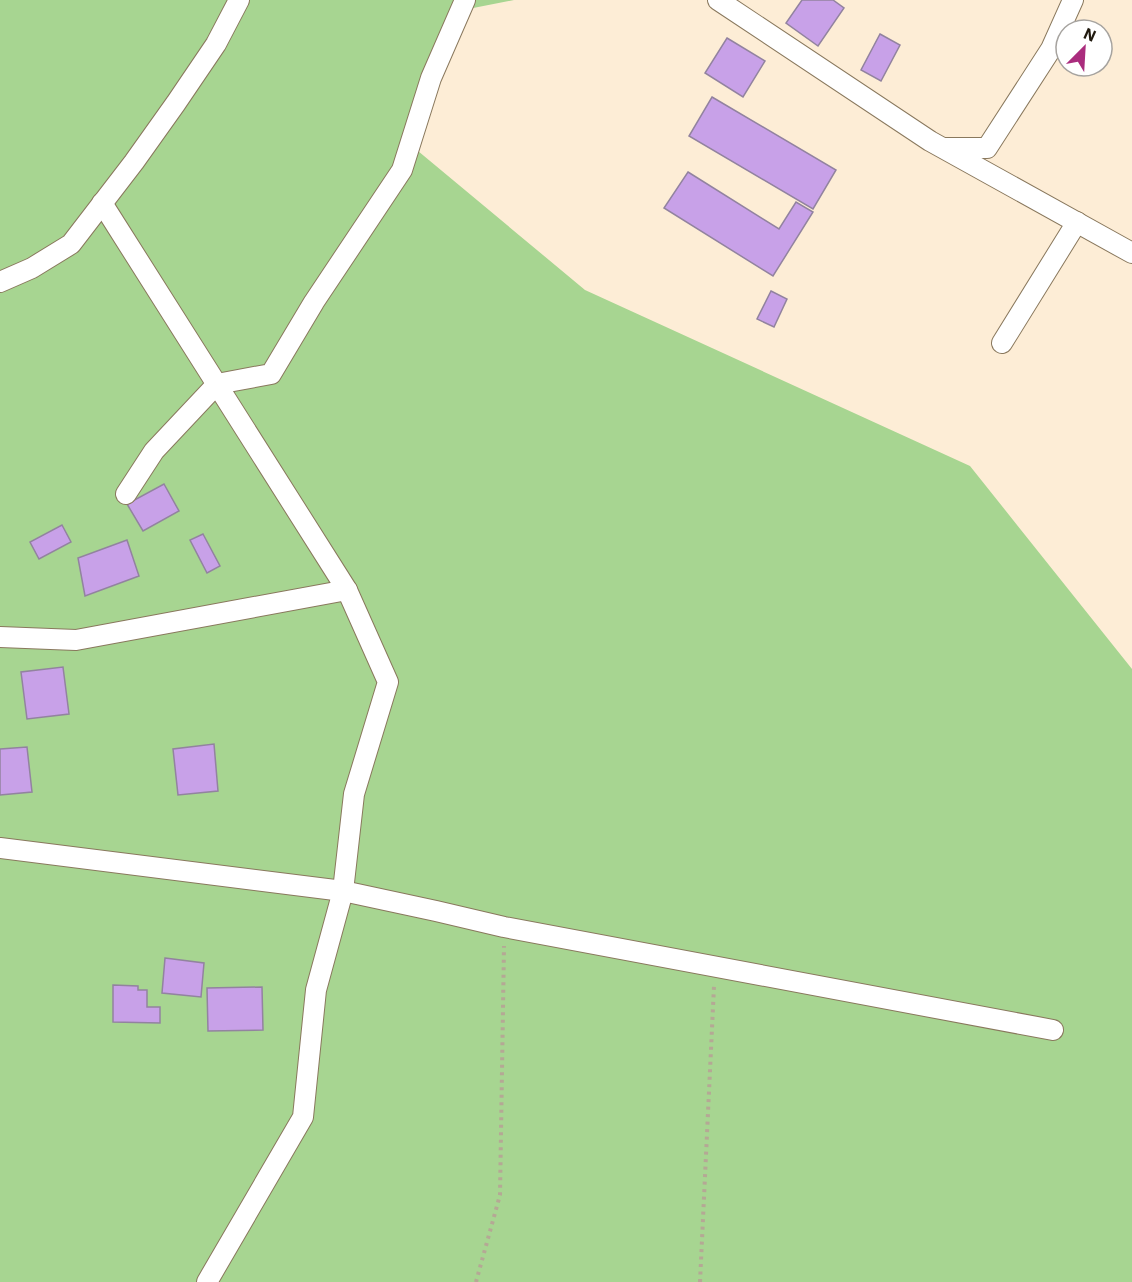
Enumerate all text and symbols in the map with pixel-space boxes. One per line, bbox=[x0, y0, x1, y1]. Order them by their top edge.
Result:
north arrow bbox=[1054, 18, 1114, 78]
text: N bbox=[1081, 23, 1099, 46]

